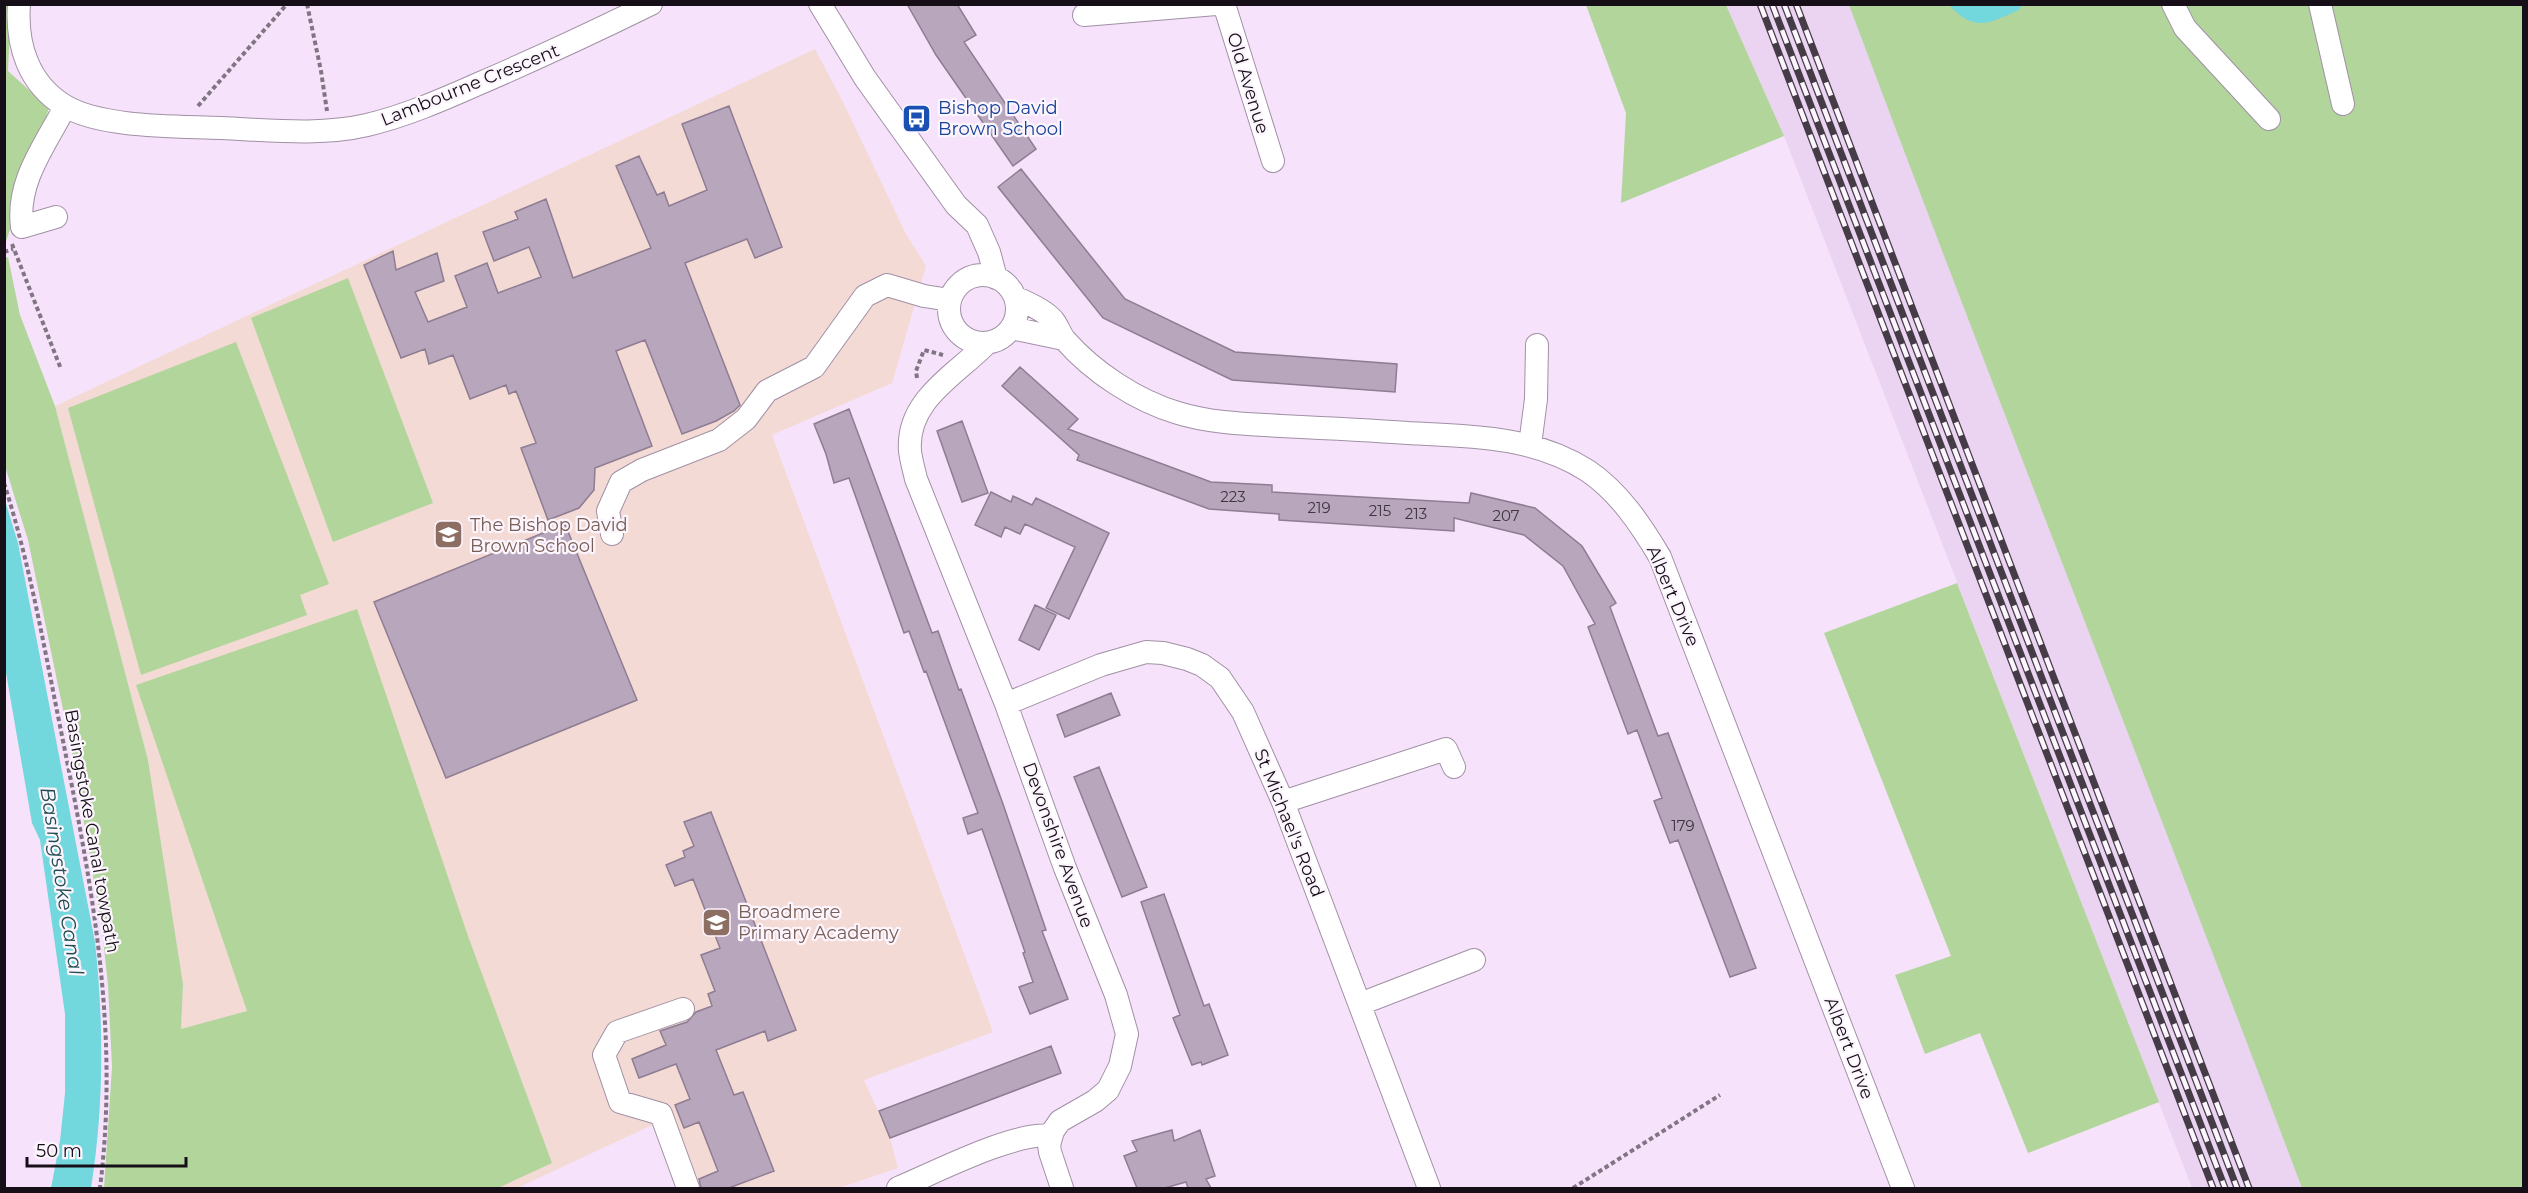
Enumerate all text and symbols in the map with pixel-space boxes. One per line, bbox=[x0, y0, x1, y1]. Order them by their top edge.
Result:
street label: Old Avenue bbox=[1222, 30, 1274, 136]
street label: Lambourne Crescent bbox=[378, 39, 562, 131]
place label: Bishop David Brown School bbox=[938, 97, 1063, 140]
bus stop icon: Bishop David Brown School bbox=[901, 102, 933, 134]
house number: 223 bbox=[1220, 487, 1246, 506]
house number: 219 bbox=[1307, 498, 1331, 517]
house number: 215 bbox=[1369, 501, 1391, 520]
house number: 213 bbox=[1405, 504, 1427, 523]
house number: 207 bbox=[1492, 506, 1520, 525]
place label: The Bishop David Brown School bbox=[470, 514, 628, 557]
school or university icon: The Bishop David Brown School bbox=[433, 519, 465, 551]
street label: Albert Drive bbox=[1642, 542, 1704, 650]
street label: Basingstoke Canal towpath bbox=[60, 708, 124, 954]
street label: St Michael's Road bbox=[1249, 746, 1329, 900]
street label: Devonshire Avenue bbox=[1018, 759, 1098, 931]
water label: Basingstoke Canal bbox=[35, 785, 89, 977]
house number: 179 bbox=[1671, 816, 1695, 835]
place label: Broadmere Primary Academy bbox=[738, 901, 899, 944]
school or university icon: Broadmere Primary Academy bbox=[701, 906, 733, 938]
street label: Albert Drive bbox=[1819, 994, 1879, 1102]
scale bar bbox=[27, 1130, 186, 1168]
text: 50 m bbox=[36, 1140, 82, 1162]

